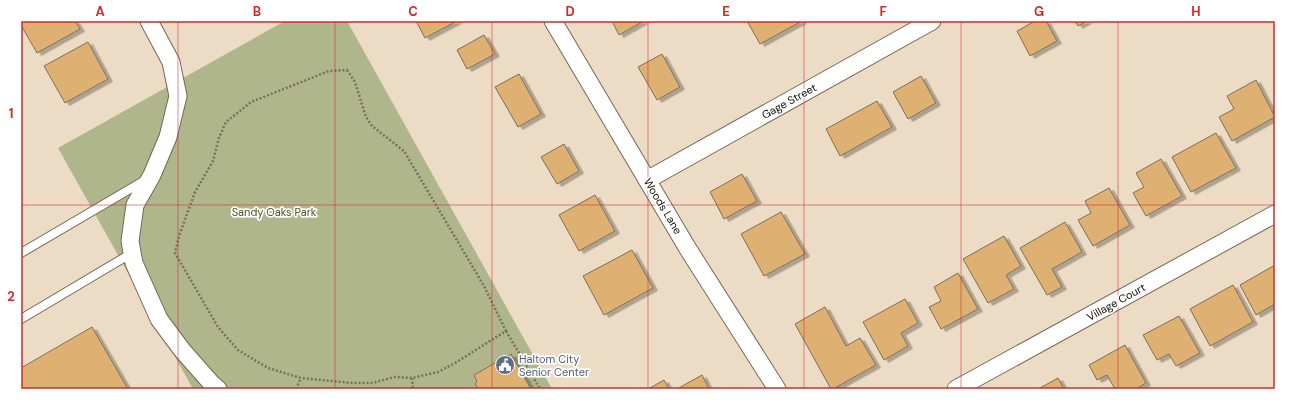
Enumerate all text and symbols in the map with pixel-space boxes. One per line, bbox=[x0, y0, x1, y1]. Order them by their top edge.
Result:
text: A bbox=[95, 3, 105, 20]
text: B bbox=[253, 3, 261, 20]
text: C bbox=[408, 3, 418, 20]
text: D bbox=[565, 3, 575, 20]
text: E bbox=[722, 3, 730, 20]
text: F bbox=[879, 3, 887, 20]
text: G bbox=[1034, 3, 1044, 20]
text: H bbox=[1191, 3, 1201, 20]
street label: Gage Street bbox=[759, 80, 819, 122]
text: 1 bbox=[9, 105, 13, 122]
street label: Woods Lane bbox=[641, 175, 685, 237]
park label: Sandy Oaks Park bbox=[232, 205, 317, 219]
street label: Village Court bbox=[1084, 280, 1148, 324]
text: 2 bbox=[7, 288, 15, 305]
place label: Haltom City Senior Center bbox=[519, 352, 589, 379]
public building icon: Haltom City Senior Center bbox=[494, 354, 516, 376]

